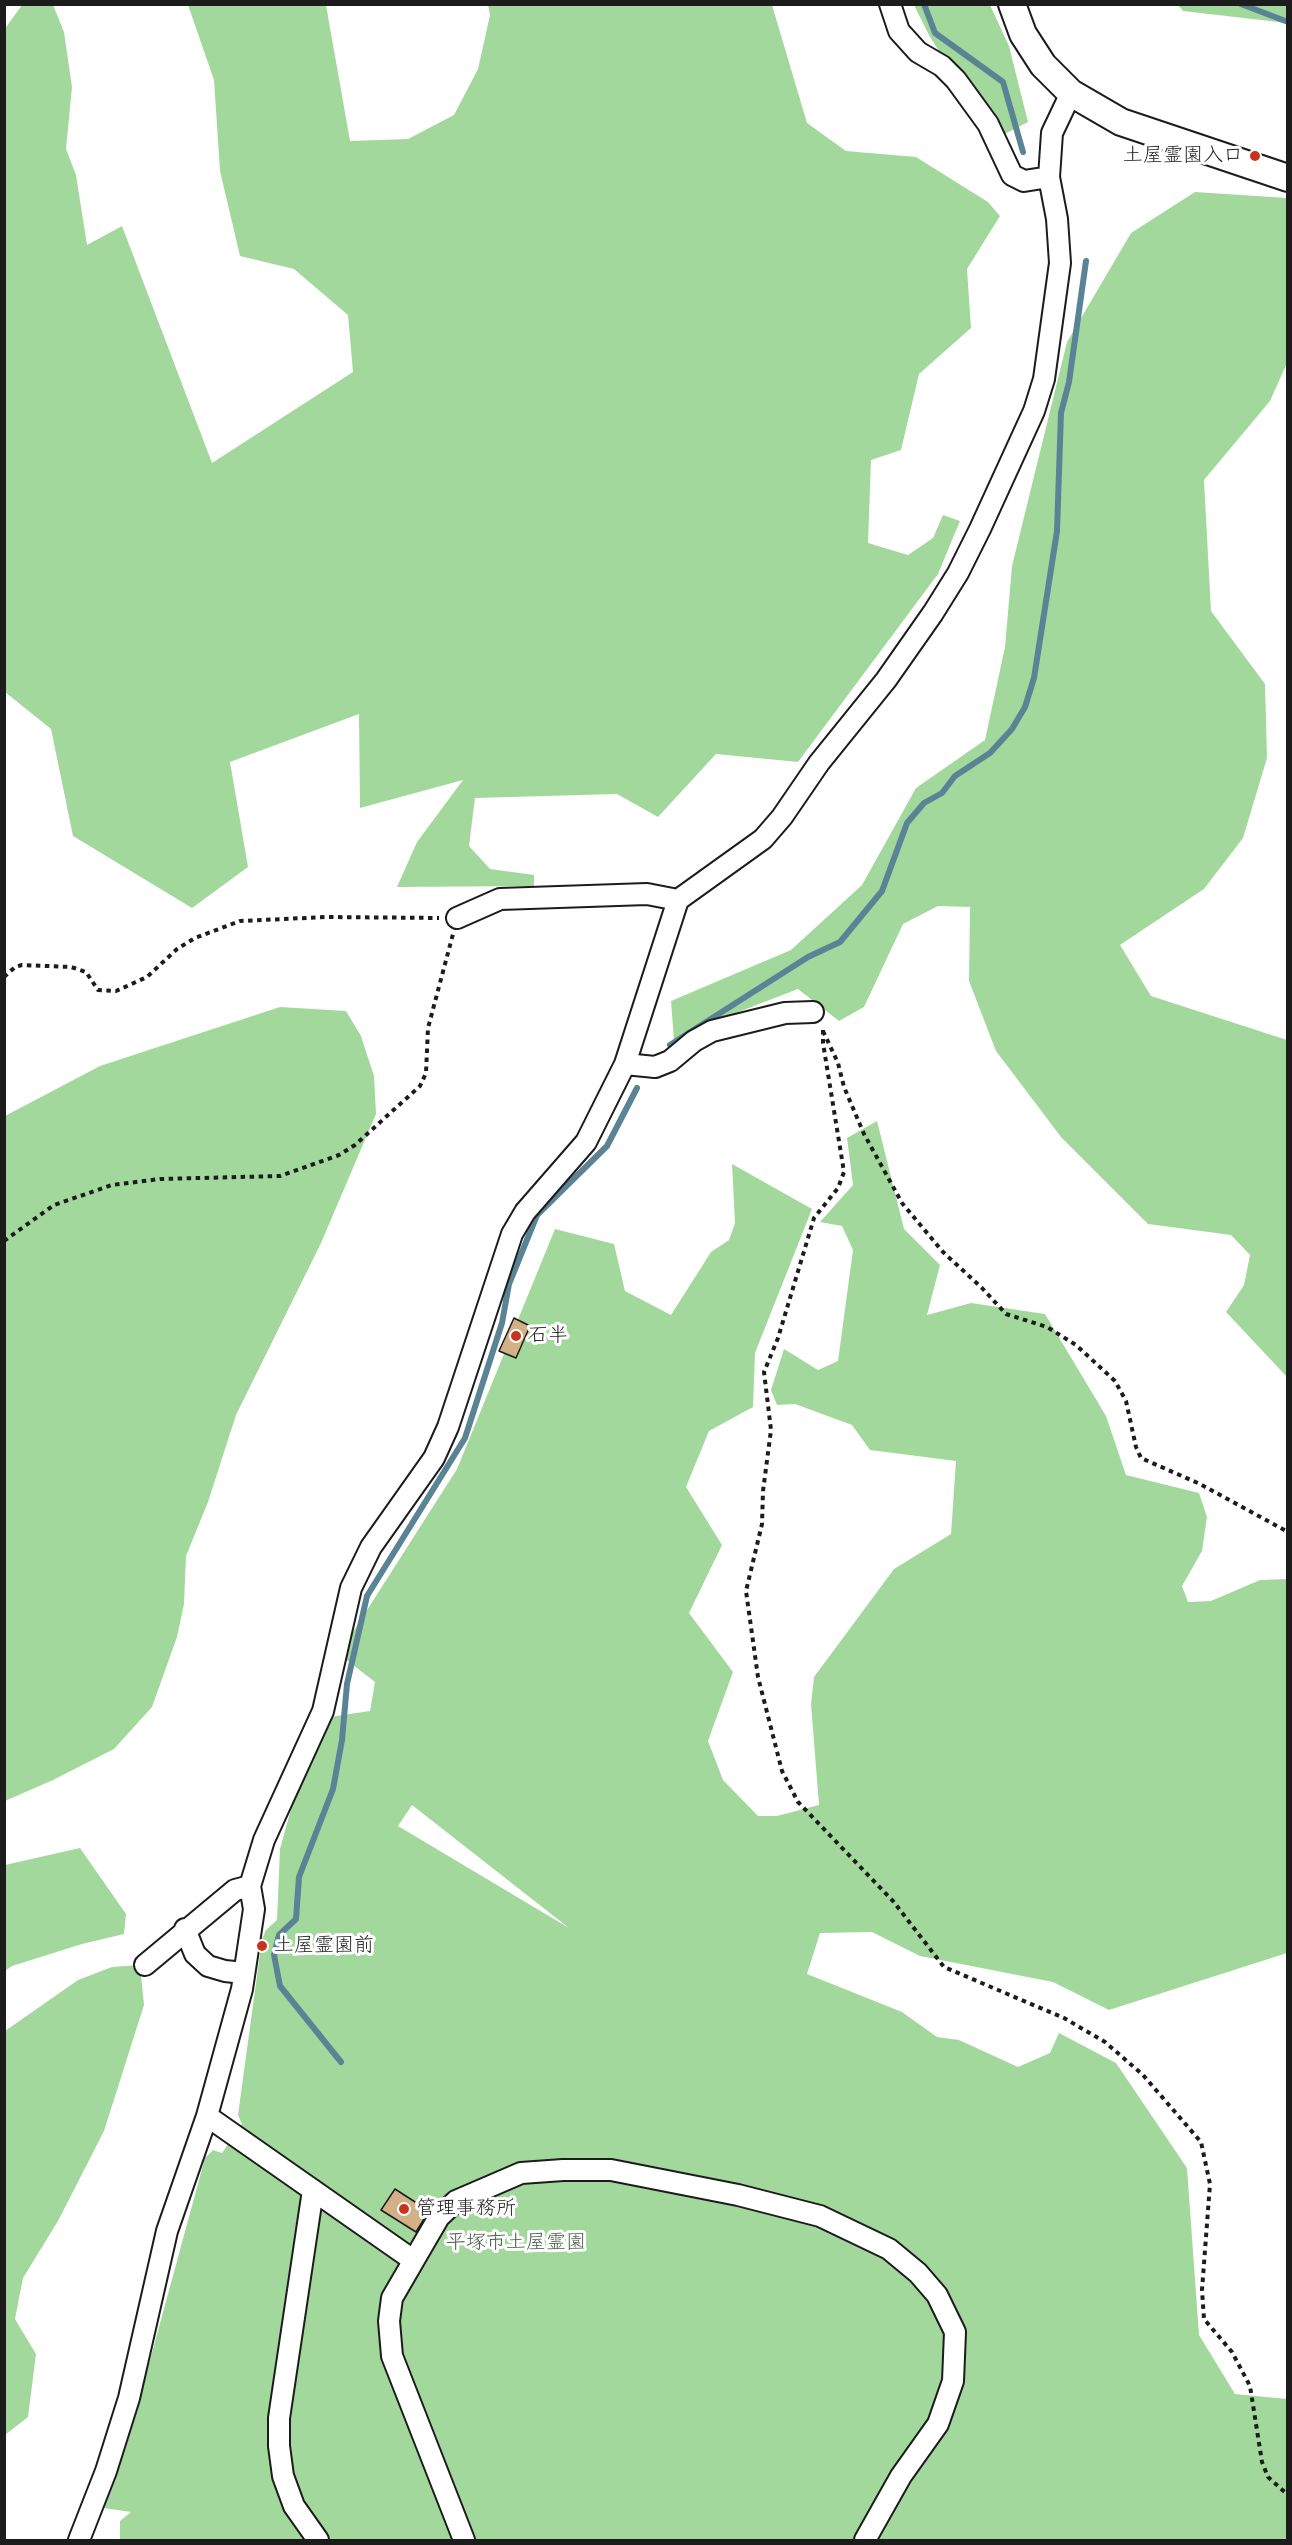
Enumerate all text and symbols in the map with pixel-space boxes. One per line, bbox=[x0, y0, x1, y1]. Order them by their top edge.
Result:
place label: 土屋霊園入口 bbox=[1123, 144, 1243, 168]
marker: 土屋霊園入口 bbox=[1248, 149, 1262, 163]
place label: 石半 bbox=[528, 1324, 568, 1348]
marker: 石半 bbox=[509, 1329, 523, 1343]
place label: 土屋霊園前 bbox=[274, 1934, 374, 1958]
marker: 土屋霊園前 bbox=[255, 1939, 269, 1953]
place label: 管理事務所 bbox=[416, 2197, 516, 2221]
marker: 管理事務所 bbox=[397, 2202, 411, 2216]
park label: 平塚市土屋霊園 bbox=[446, 2231, 586, 2255]

